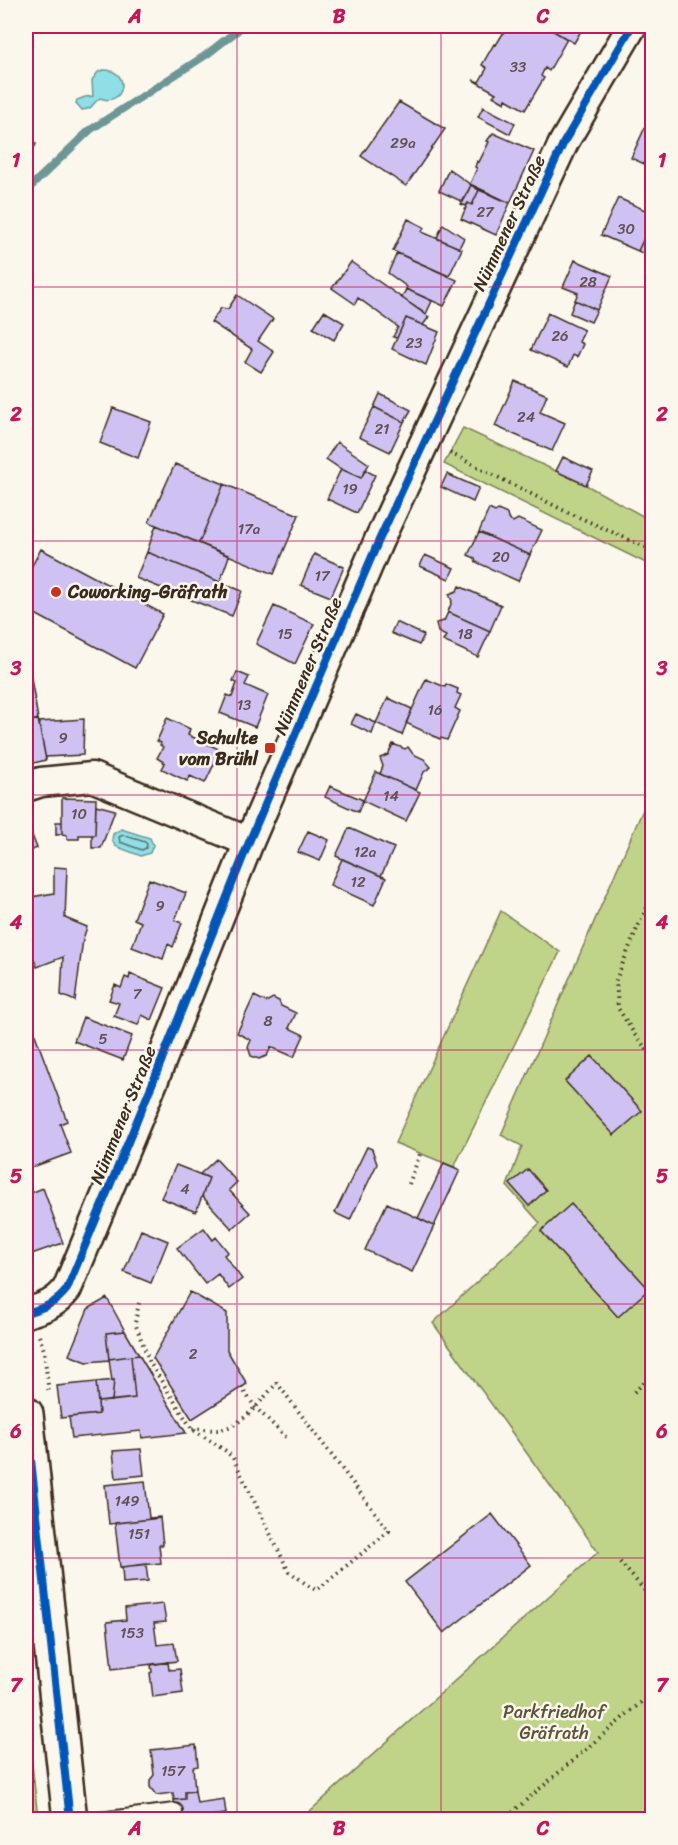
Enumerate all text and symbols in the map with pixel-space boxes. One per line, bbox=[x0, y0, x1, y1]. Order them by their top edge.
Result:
text: A bbox=[127, 0, 142, 34]
text: B bbox=[333, 0, 346, 34]
text: C bbox=[536, 0, 550, 34]
house number: 33 bbox=[510, 54, 526, 80]
house number: 29a bbox=[390, 130, 416, 156]
text: 1 bbox=[12, 143, 21, 178]
text: 1 bbox=[658, 143, 667, 178]
street label: Nümmener Straße bbox=[463, 149, 555, 297]
house number: 27 bbox=[476, 199, 495, 225]
house number: 30 bbox=[617, 216, 635, 242]
house number: 28 bbox=[579, 269, 597, 295]
house number: 26 bbox=[551, 323, 569, 349]
house number: 23 bbox=[406, 330, 422, 356]
text: 2 bbox=[9, 397, 22, 432]
text: 2 bbox=[655, 397, 668, 432]
house number: 24 bbox=[517, 404, 535, 430]
house number: 21 bbox=[374, 416, 390, 442]
house number: 19 bbox=[342, 476, 358, 502]
house number: 17a bbox=[238, 516, 261, 542]
house number: 20 bbox=[492, 544, 510, 570]
house number: 17 bbox=[314, 563, 331, 589]
place label: Coworking-Gräfrath bbox=[67, 576, 228, 608]
marker: Coworking-Gräfrath bbox=[49, 585, 63, 599]
street label: Nümmener Straße bbox=[264, 592, 352, 740]
house number: 15 bbox=[277, 621, 293, 647]
house number: 18 bbox=[457, 621, 473, 647]
text: 3 bbox=[10, 651, 22, 686]
text: 3 bbox=[656, 651, 668, 686]
house number: 13 bbox=[237, 692, 251, 718]
house number: 16 bbox=[428, 697, 442, 723]
place label: Schulte vom Brühl bbox=[179, 722, 259, 775]
house number: 9 bbox=[58, 725, 68, 751]
marker: Schulte vom Brühl bbox=[263, 741, 277, 755]
house number: 14 bbox=[383, 783, 399, 809]
house number: 10 bbox=[71, 801, 87, 827]
house number: 12a bbox=[354, 839, 377, 865]
house number: 12 bbox=[350, 869, 366, 895]
house number: 9 bbox=[155, 893, 165, 919]
text: 4 bbox=[9, 905, 23, 940]
text: 4 bbox=[655, 905, 669, 940]
house number: 7 bbox=[133, 981, 143, 1007]
house number: 8 bbox=[263, 1008, 273, 1034]
house number: 5 bbox=[98, 1026, 108, 1052]
street label: Nümmener Straße bbox=[81, 1041, 165, 1189]
text: 5 bbox=[10, 1159, 22, 1194]
text: 5 bbox=[656, 1159, 668, 1194]
house number: 4 bbox=[180, 1176, 190, 1202]
house number: 2 bbox=[189, 1341, 198, 1367]
text: 6 bbox=[9, 1414, 22, 1449]
text: 6 bbox=[655, 1414, 668, 1449]
house number: 149 bbox=[114, 1488, 140, 1514]
house number: 151 bbox=[128, 1521, 150, 1547]
house number: 153 bbox=[120, 1620, 144, 1646]
text: 7 bbox=[10, 1668, 23, 1703]
text: 7 bbox=[656, 1668, 669, 1703]
park label: Parkfriedhof Gräfrath bbox=[503, 1696, 608, 1749]
house number: 157 bbox=[161, 1758, 187, 1784]
text: A bbox=[127, 1811, 142, 1845]
text: B bbox=[333, 1811, 346, 1845]
text: C bbox=[536, 1811, 550, 1845]

